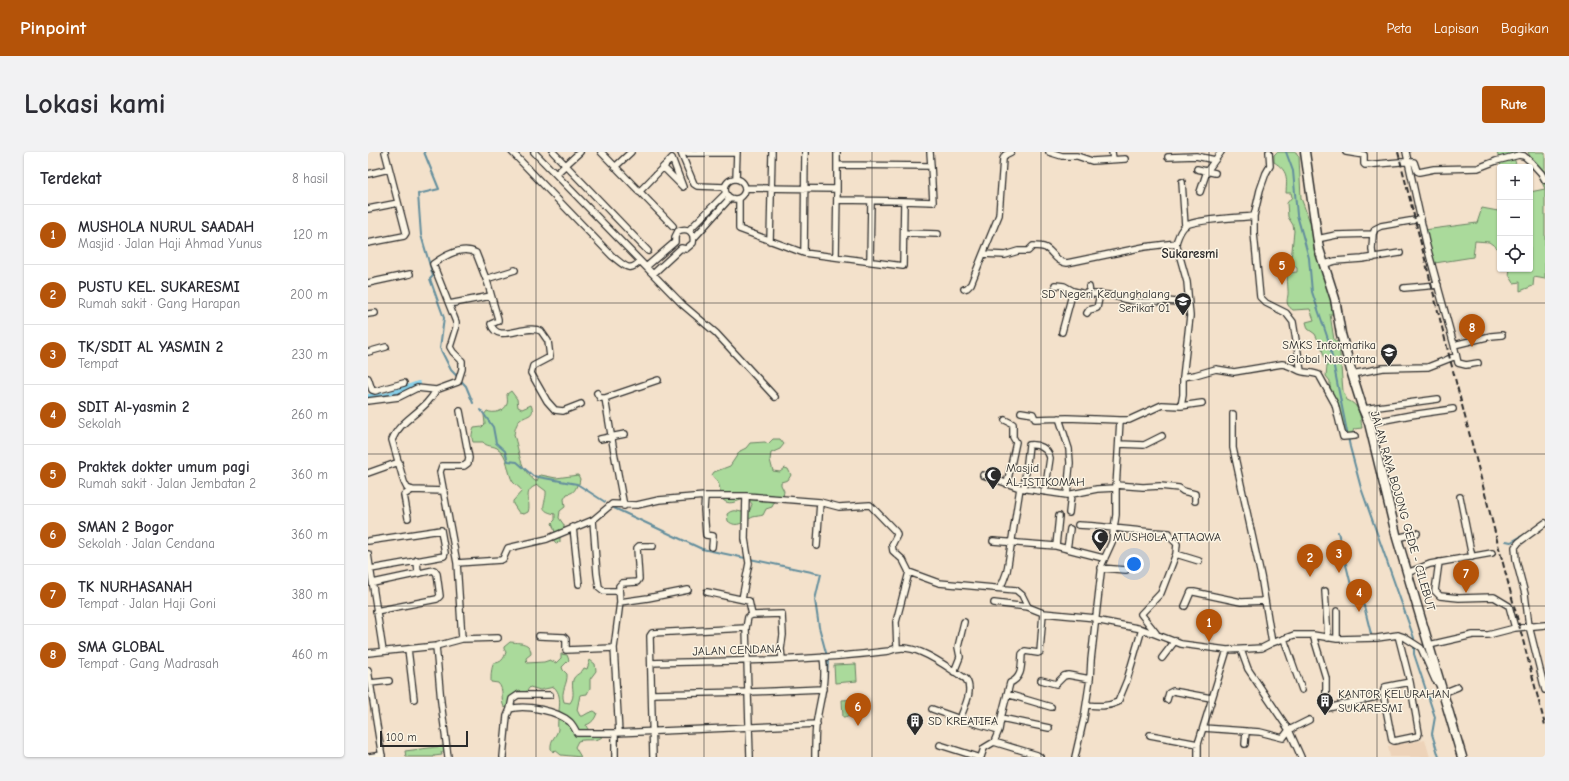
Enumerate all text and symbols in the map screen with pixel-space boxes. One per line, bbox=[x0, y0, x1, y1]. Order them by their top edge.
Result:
text: Pinpoint bbox=[20, 17, 86, 39]
text: Peta bbox=[1387, 20, 1412, 37]
text: Lapisan bbox=[1434, 20, 1479, 37]
text: Bagikan bbox=[1501, 20, 1549, 37]
button: Rute bbox=[1482, 86, 1545, 123]
text: Lokasi kami bbox=[24, 88, 166, 120]
map controls bbox=[1497, 164, 1533, 272]
button: + bbox=[1497, 164, 1533, 200]
text: Terdekat bbox=[40, 169, 102, 188]
text: 8 hasil bbox=[292, 171, 328, 186]
button: − bbox=[1497, 200, 1533, 236]
text: MUSHOLA NURUL SAADAH bbox=[78, 218, 254, 236]
text: 1 bbox=[50, 227, 56, 242]
text: 120 m bbox=[293, 227, 328, 242]
text: Masjid · Jalan Haji Ahmad Yunus bbox=[78, 236, 262, 251]
button: locate bbox=[1497, 236, 1533, 272]
district label: Sukaresmi bbox=[1162, 246, 1218, 261]
pin: 5 bbox=[1269, 252, 1295, 285]
text: PUSTU KEL. SUKARESMI bbox=[78, 278, 240, 296]
text: 2 bbox=[50, 287, 56, 302]
text: 200 m bbox=[290, 287, 328, 302]
place label: SD Negeri Kedunghalang Serikat 01 bbox=[1041, 287, 1170, 315]
school or university icon: SD Negeri Kedunghalang Serikat 01 bbox=[1173, 291, 1193, 316]
text: Rumah sakit · Gang Harapan bbox=[78, 296, 240, 311]
pin: 8 bbox=[1459, 314, 1485, 347]
text: TK/SDIT AL YASMIN 2 bbox=[78, 338, 223, 356]
place label: SMKS Informatika Global Nusantara bbox=[1282, 338, 1376, 366]
school or university icon: SMKS Informatika Global Nusantara bbox=[1379, 342, 1399, 367]
text: 3 bbox=[50, 347, 56, 362]
text: 230 m bbox=[292, 347, 328, 362]
text: Tempat bbox=[78, 356, 118, 371]
text: SDIT Al-yasmin 2 bbox=[78, 398, 190, 416]
text: 4 bbox=[50, 407, 56, 422]
text: 260 m bbox=[291, 407, 328, 422]
street label: JALAN RAYA BOJONG GEDE - CILEBUT bbox=[1368, 409, 1439, 613]
text: Sekolah bbox=[78, 416, 121, 431]
text: Praktek dokter umum pagi bbox=[78, 458, 250, 476]
place label: Masjid AL-ISTIKOMAH bbox=[1006, 461, 1085, 489]
mosque icon: Masjid AL-ISTIKOMAH bbox=[983, 465, 1003, 490]
text: 5 bbox=[50, 467, 56, 482]
text: 360 m bbox=[291, 467, 328, 482]
text: Rumah sakit · Jalan Jembatan 2 bbox=[78, 476, 256, 491]
text: SMAN 2 Bogor bbox=[78, 518, 173, 536]
text: 6 bbox=[50, 527, 56, 542]
text: 360 m bbox=[291, 527, 328, 542]
mosque icon: MUSHOLA ATTAQWA bbox=[1090, 527, 1110, 552]
place label: MUSHOLA ATTAQWA bbox=[1113, 530, 1221, 544]
text: Sekolah · Jalan Cendana bbox=[78, 536, 215, 551]
pin: 3 bbox=[1326, 540, 1352, 573]
pin: 2 bbox=[1297, 544, 1323, 577]
your location bbox=[1124, 554, 1144, 574]
pin: 7 bbox=[1453, 560, 1479, 593]
text: TK NURHASANAH bbox=[78, 578, 192, 596]
pin: 4 bbox=[1346, 579, 1372, 612]
text: 7 bbox=[50, 587, 56, 602]
text: 380 m bbox=[292, 587, 328, 602]
text: Tempat · Jalan Haji Goni bbox=[78, 596, 216, 611]
pin: 1 bbox=[1196, 609, 1222, 642]
text: SMA GLOBAL bbox=[78, 638, 164, 656]
street label: JALAN CENDANA bbox=[692, 641, 782, 659]
text: 8 bbox=[50, 647, 56, 662]
text: 460 m bbox=[292, 647, 328, 662]
text: Tempat · Gang Madrasah bbox=[78, 656, 219, 671]
place label: KANTOR KELURAHAN SUKARESMI bbox=[1338, 687, 1450, 715]
building icon: KANTOR KELURAHAN SUKARESMI bbox=[1315, 691, 1335, 716]
pin: 6 bbox=[845, 693, 871, 726]
building icon: SD KREATIFA bbox=[905, 711, 925, 736]
place label: SD KREATIFA bbox=[928, 714, 998, 728]
scale bar bbox=[380, 729, 468, 748]
text: 100 m bbox=[386, 731, 417, 744]

